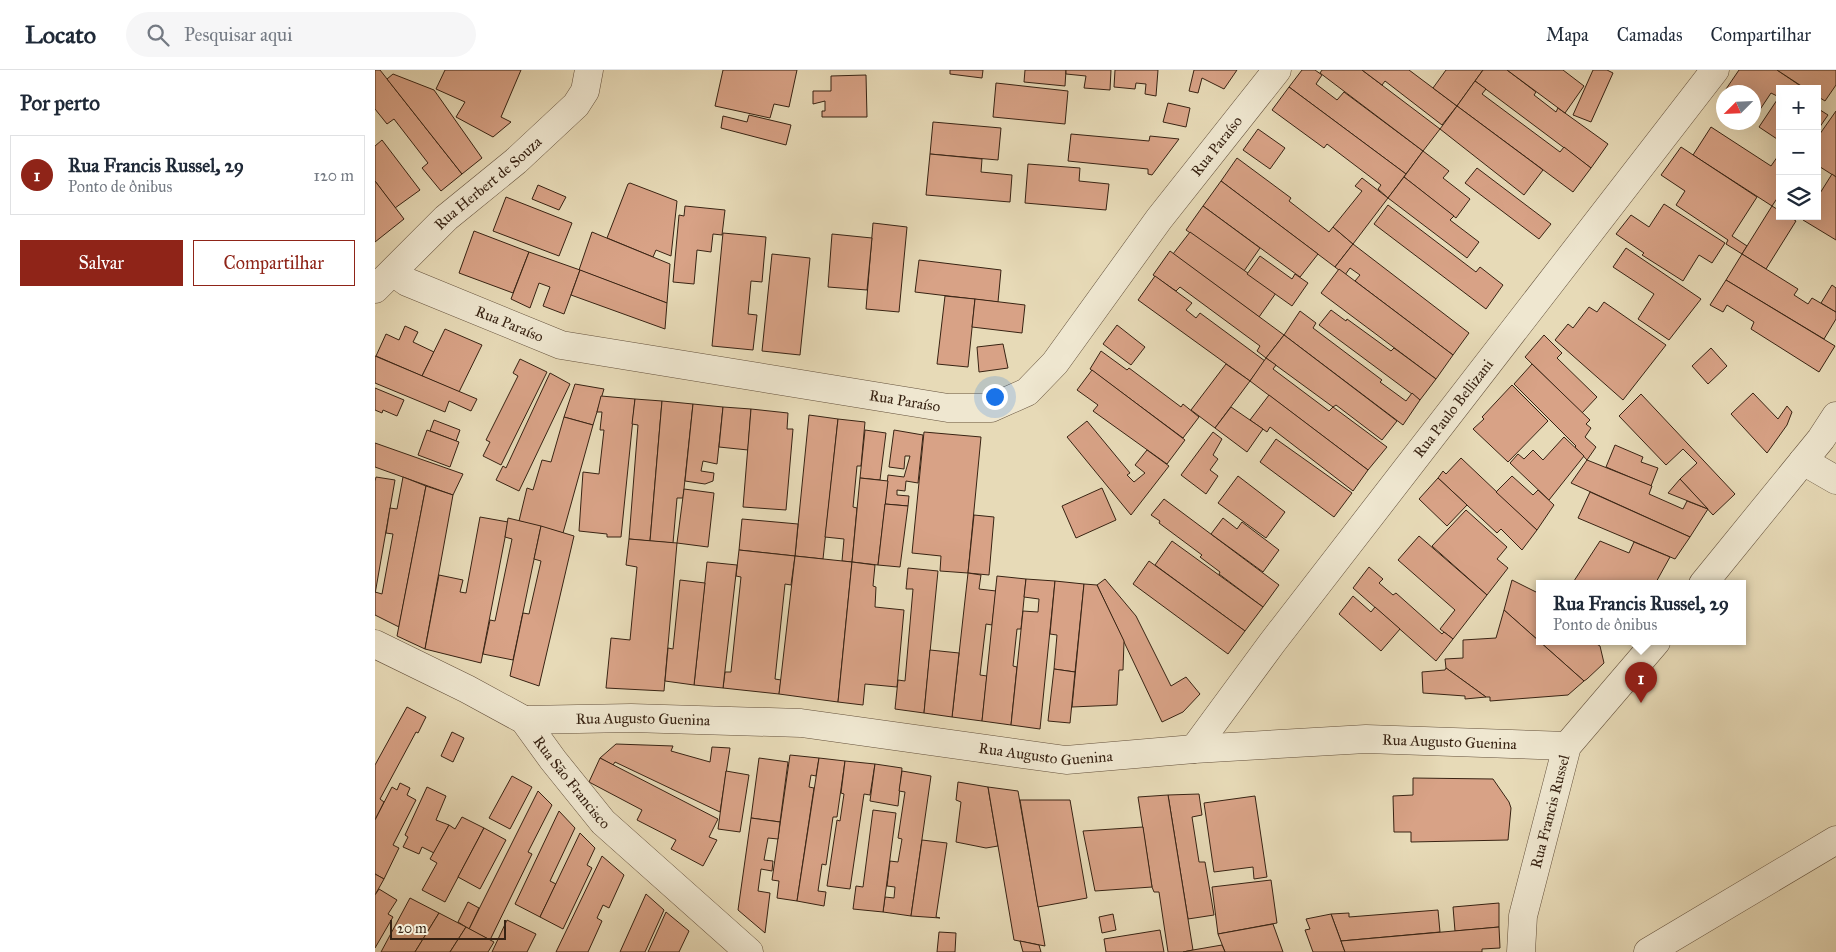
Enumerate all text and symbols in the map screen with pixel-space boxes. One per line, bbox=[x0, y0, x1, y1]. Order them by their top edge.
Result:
search box bbox=[126, 12, 476, 57]
text: Locato bbox=[25, 20, 96, 50]
icon: search bbox=[144, 21, 172, 49]
text: Pesquisar aqui bbox=[184, 23, 292, 46]
text: Mapa bbox=[1546, 24, 1589, 46]
text: Camadas bbox=[1617, 24, 1683, 46]
text: Compartilhar bbox=[1711, 24, 1811, 46]
north arrow bbox=[1716, 85, 1761, 130]
map controls bbox=[1776, 85, 1821, 220]
button: + bbox=[1776, 85, 1821, 130]
text: Por perto bbox=[20, 90, 100, 116]
street label: Rua Paraíso bbox=[1187, 112, 1246, 180]
button: − bbox=[1776, 130, 1821, 175]
street label: Rua Herbert de Souza bbox=[430, 132, 546, 234]
text: Rua Francis Russel, 29 bbox=[68, 154, 244, 177]
text: 1 bbox=[34, 166, 40, 185]
text: 120 m bbox=[314, 166, 354, 185]
button: layers bbox=[1776, 175, 1821, 220]
text: Ponto de ônibus bbox=[68, 177, 172, 196]
button: Salvar bbox=[20, 240, 183, 286]
button: Compartilhar bbox=[193, 240, 355, 286]
street label: Rua Paraíso bbox=[473, 302, 547, 346]
street label: Rua Paulo Bellizani bbox=[1410, 356, 1497, 461]
your location bbox=[982, 384, 1008, 410]
street label: Rua Paraíso bbox=[868, 386, 942, 416]
popup bbox=[1536, 580, 1746, 645]
text: Rua Francis Russel, 29 bbox=[1553, 592, 1729, 615]
text: Ponto de ônibus bbox=[1553, 615, 1657, 634]
pin: 1 bbox=[1625, 662, 1657, 703]
street label: Rua Augusto Guenina bbox=[575, 709, 711, 729]
street label: Rua Augusto Guenina bbox=[1382, 731, 1518, 753]
street label: Rua São Francisco bbox=[530, 733, 614, 833]
street label: Rua Augusto Guenina bbox=[978, 739, 1114, 769]
street label: Rua Francis Russel bbox=[1527, 752, 1574, 870]
scale bar bbox=[390, 917, 506, 940]
text: 20 m bbox=[397, 920, 427, 937]

